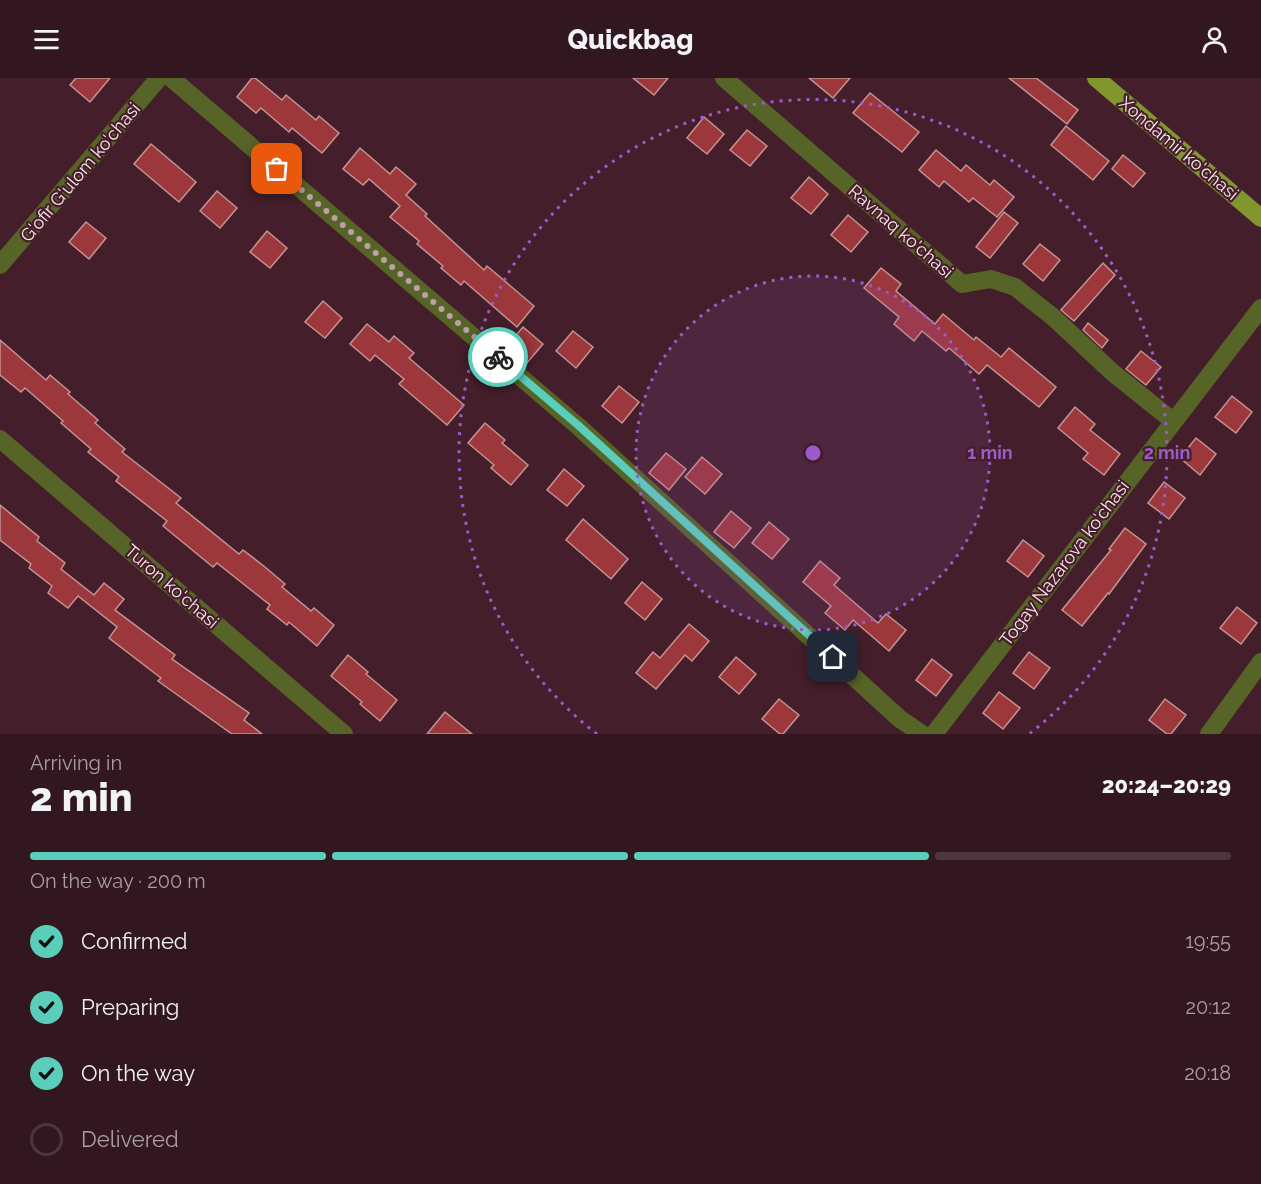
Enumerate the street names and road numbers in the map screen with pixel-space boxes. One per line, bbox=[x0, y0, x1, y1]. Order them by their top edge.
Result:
street label: Xondamir ko'chasi bbox=[1115, 92, 1243, 204]
street label: G'ofir G'ulom ko'chasi bbox=[16, 98, 144, 246]
street label: Ravnaq ko'chasi bbox=[844, 180, 958, 282]
street label: Togay Nazarova ko'chasi bbox=[995, 476, 1133, 650]
street label: Turon ko'chasi bbox=[121, 540, 223, 632]

